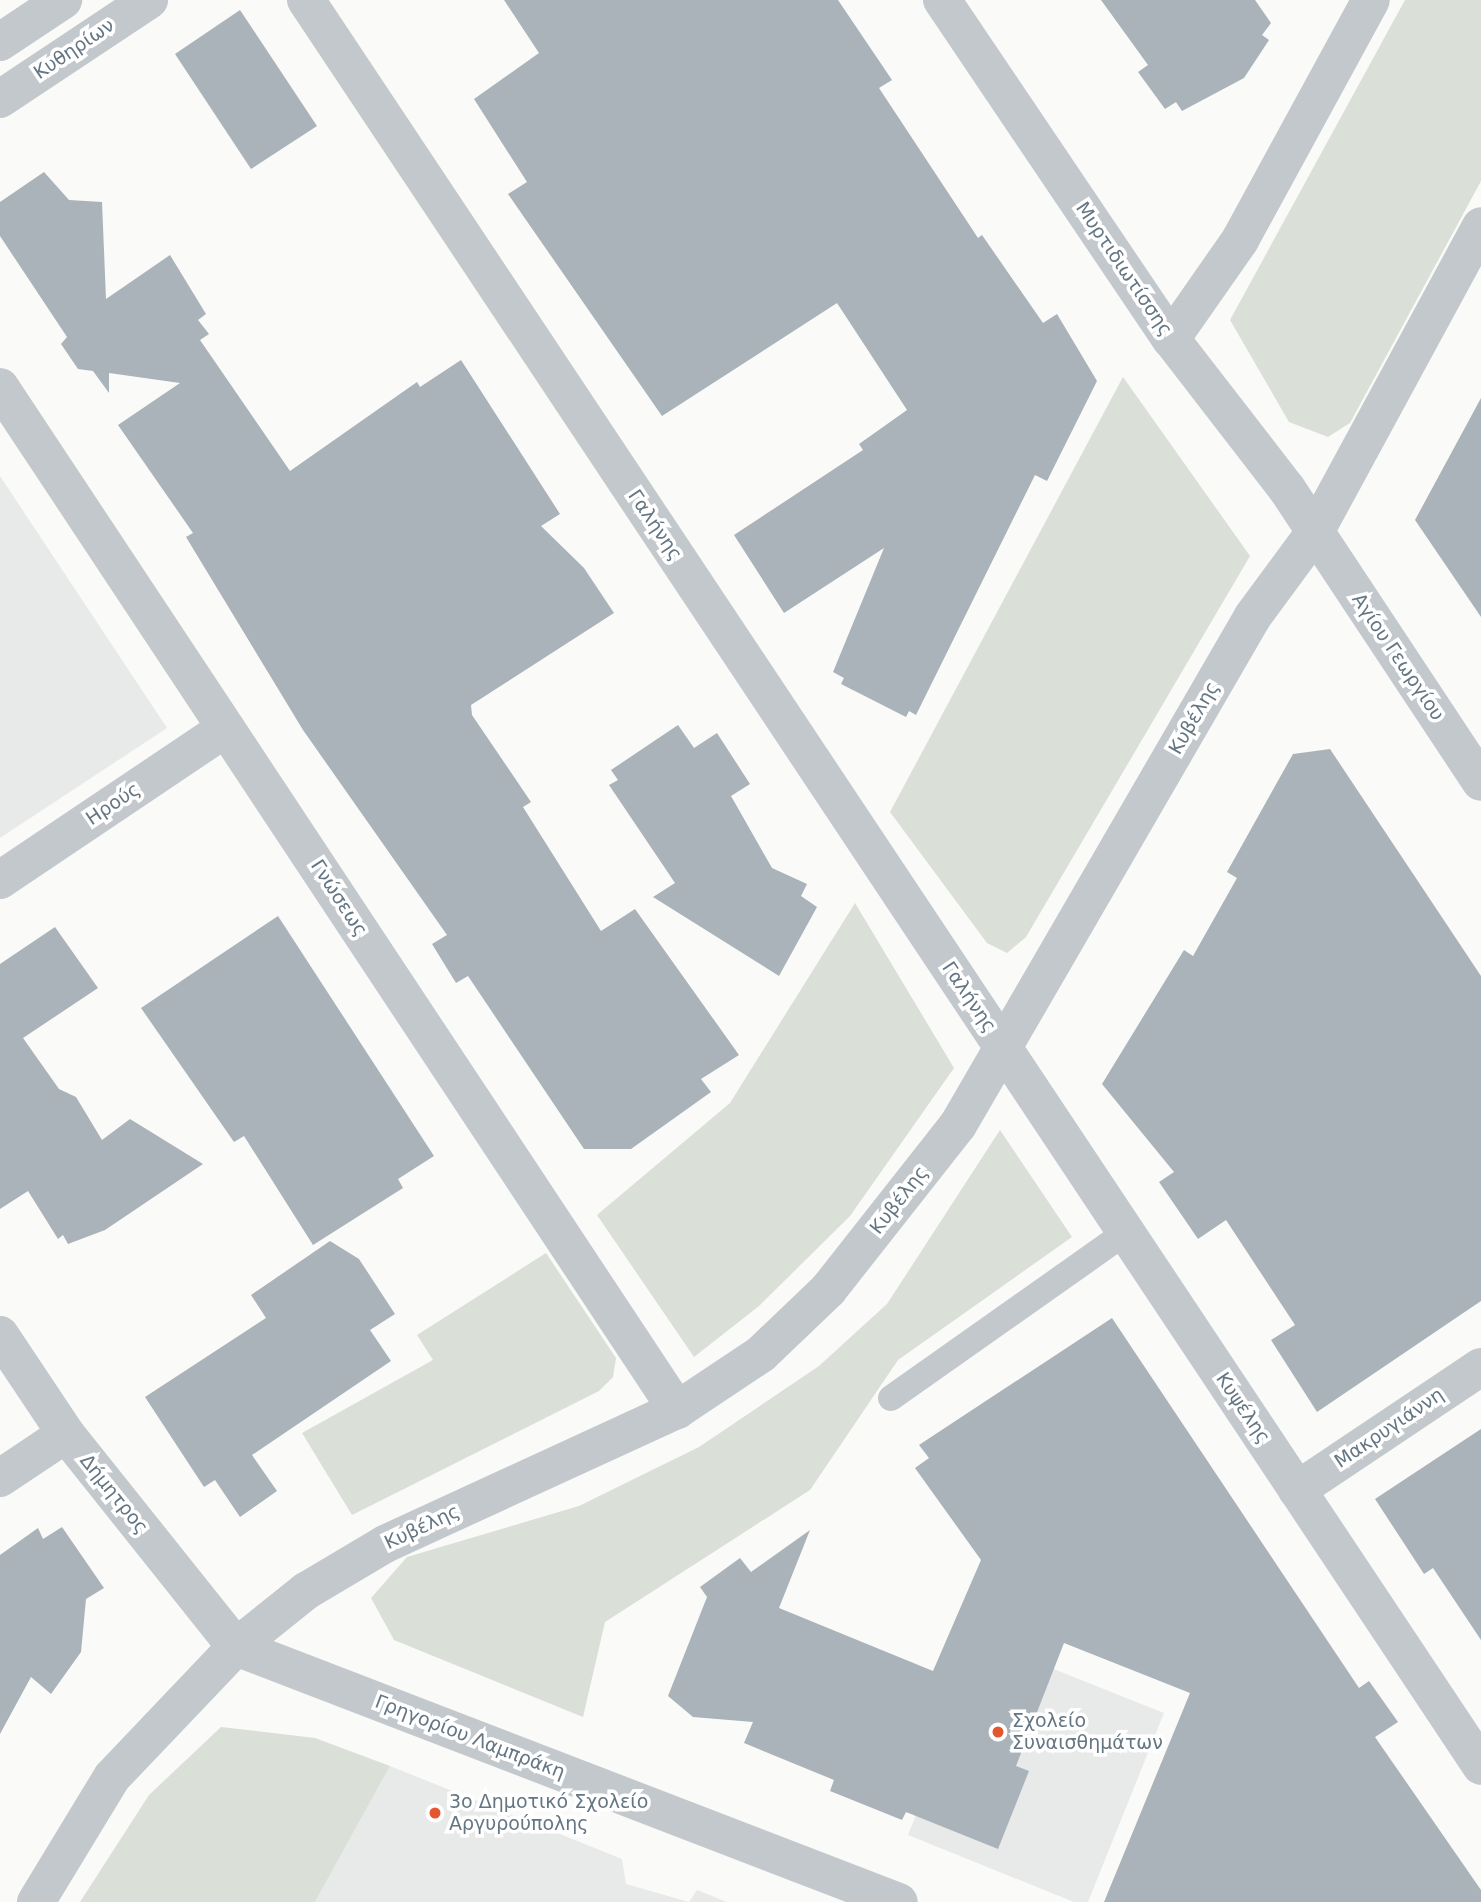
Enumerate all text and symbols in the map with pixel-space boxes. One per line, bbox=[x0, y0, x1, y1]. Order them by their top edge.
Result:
street label: Κυθηρίων bbox=[29, 14, 119, 84]
street label: Μυρτιδιωτίσσης bbox=[1071, 198, 1177, 340]
street label: Γαλήνης bbox=[623, 485, 687, 565]
street label: Αγίου Γεωργίου bbox=[1347, 589, 1449, 725]
street label: Κυβέλης bbox=[1164, 678, 1224, 758]
street label: Ηρούς bbox=[82, 778, 144, 830]
street label: Γνώσεως bbox=[306, 856, 372, 940]
street label: Γαλήνης bbox=[937, 957, 1001, 1037]
street label: Κυβέλης bbox=[865, 1161, 933, 1239]
street label: Κυψέλης bbox=[1211, 1368, 1275, 1448]
street label: Μακρυγιάννη bbox=[1330, 1383, 1448, 1473]
street label: Δήμητρος bbox=[75, 1450, 153, 1538]
street label: Κυβέλης bbox=[381, 1500, 463, 1554]
street label: Γρηγορίου Λαμπράκη bbox=[372, 1690, 568, 1784]
place label: Σχολείο Συναισθημάτων bbox=[1012, 1710, 1163, 1754]
marker: Σχολείο Συναισθημάτων bbox=[990, 1724, 1006, 1740]
place label: 3ο Δημοτικό Σχολείο Αργυρούπολης bbox=[449, 1791, 648, 1835]
marker: 3ο Δημοτικό Σχολείο Αργυρούπολης bbox=[427, 1805, 443, 1821]

